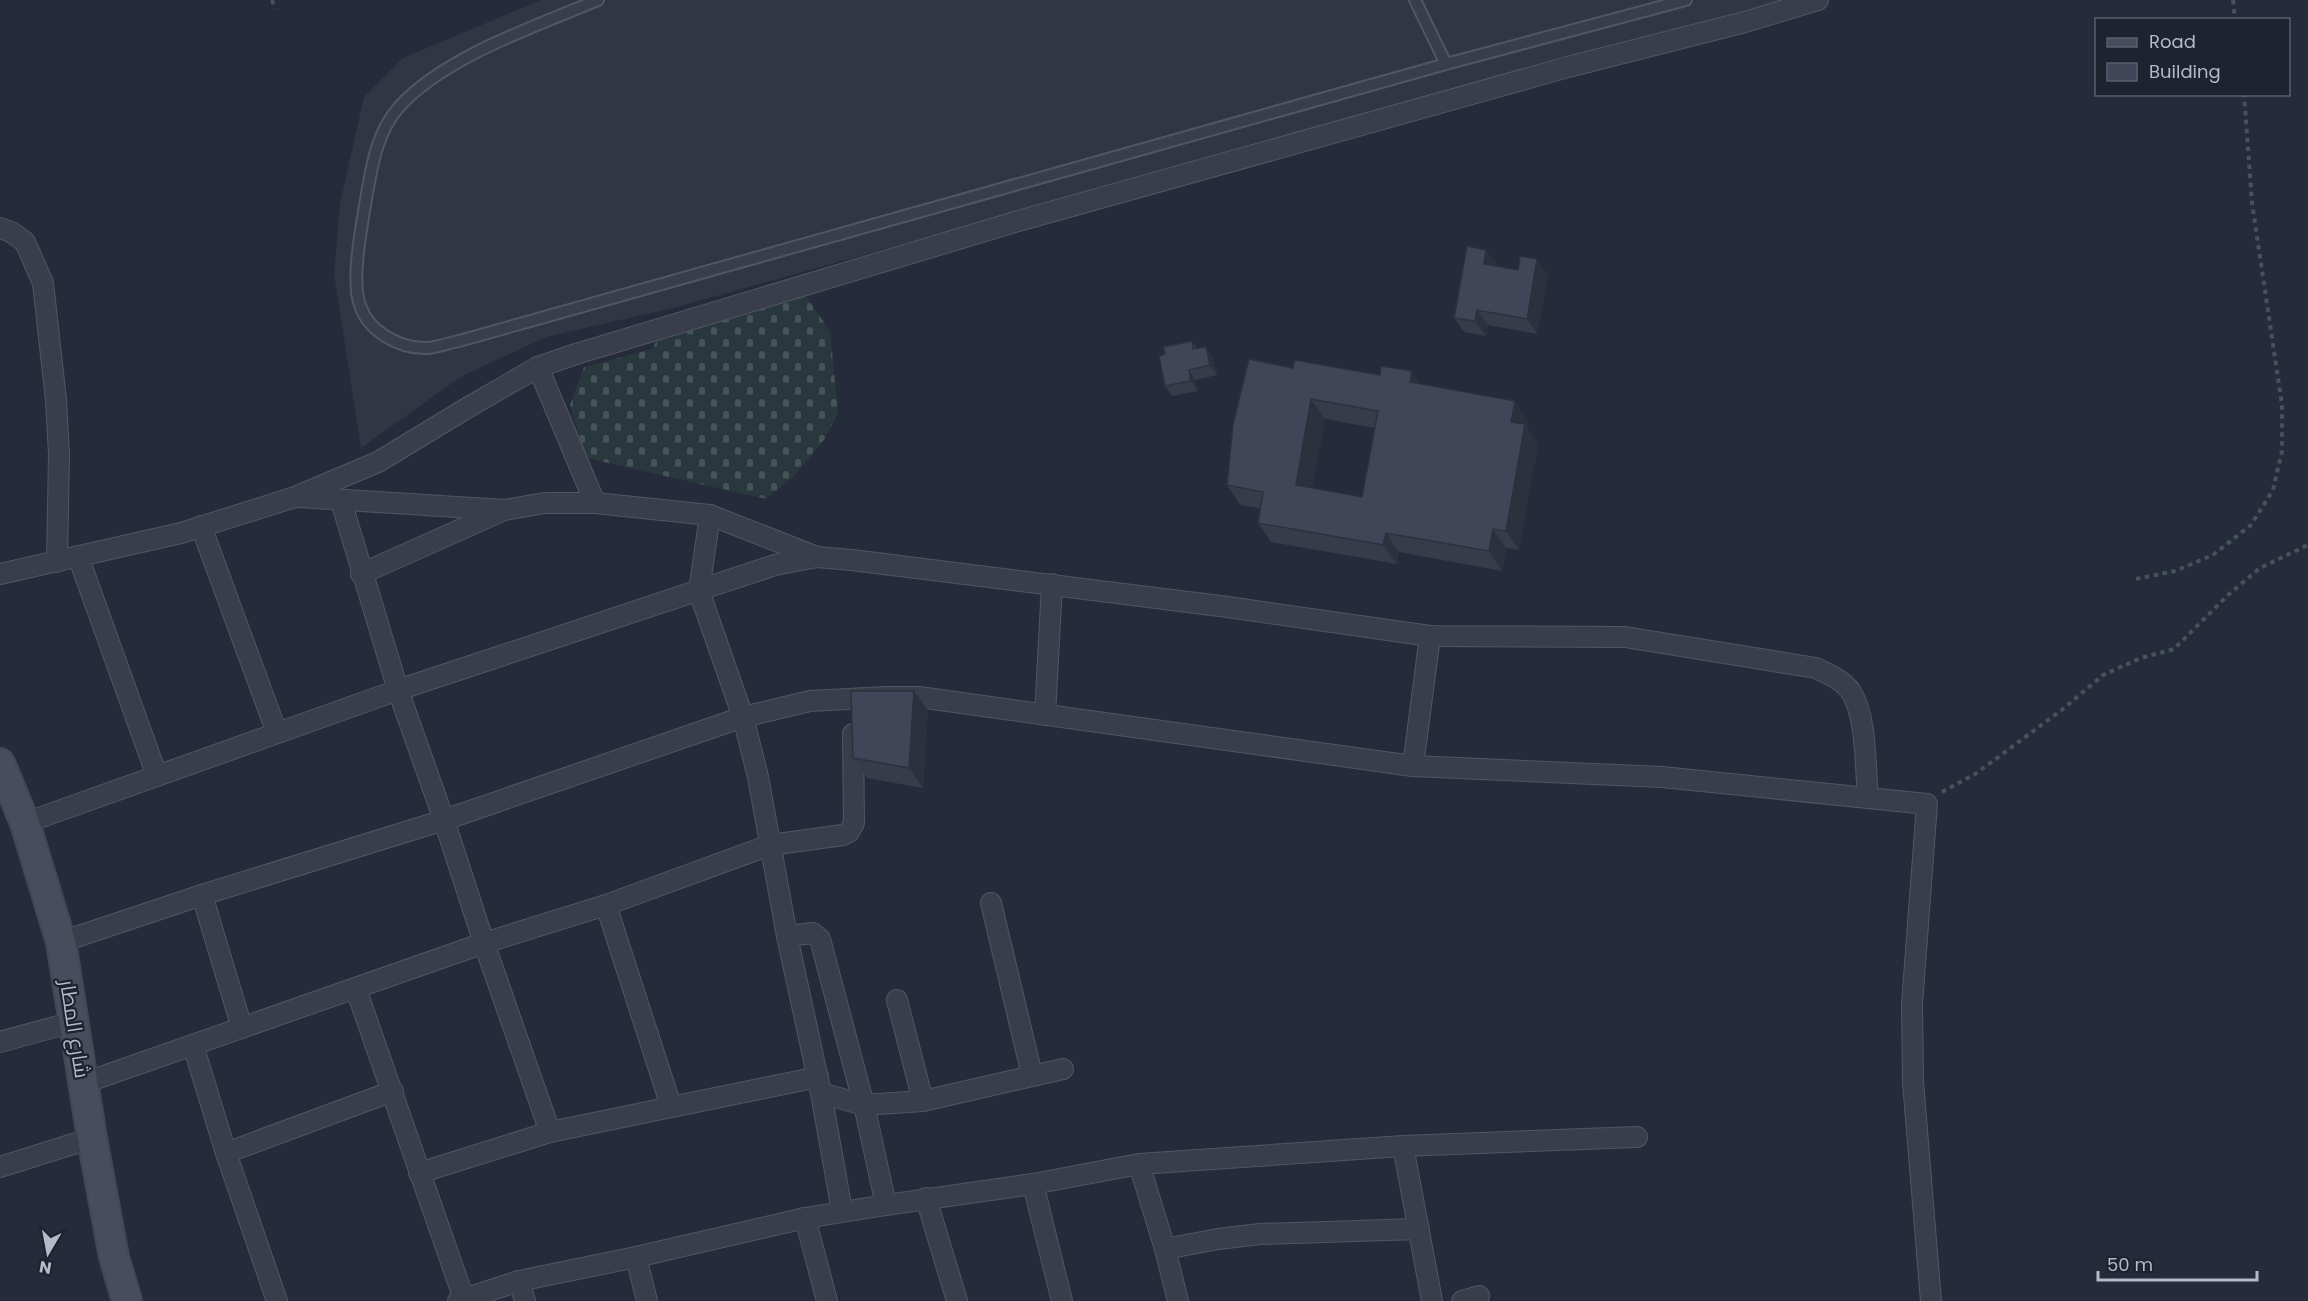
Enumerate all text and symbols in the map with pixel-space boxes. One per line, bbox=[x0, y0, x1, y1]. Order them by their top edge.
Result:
legend bbox=[2095, 18, 2290, 96]
text: Road bbox=[2149, 29, 2196, 54]
text: Building bbox=[2149, 59, 2221, 84]
street label: شارع المطار bbox=[53, 977, 97, 1080]
north arrow bbox=[18, 1223, 78, 1283]
scale bar bbox=[2098, 1244, 2257, 1282]
text: 50 m bbox=[2107, 1252, 2153, 1277]
text: N bbox=[38, 1255, 53, 1280]

